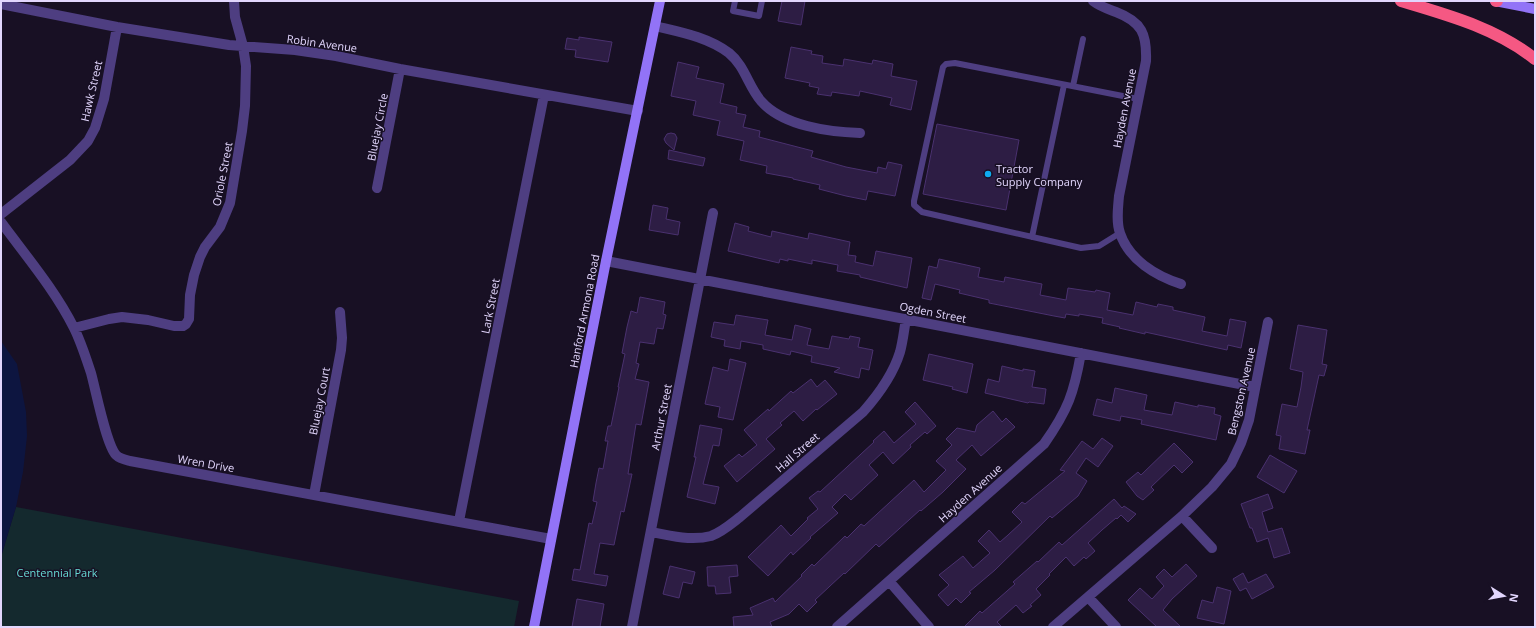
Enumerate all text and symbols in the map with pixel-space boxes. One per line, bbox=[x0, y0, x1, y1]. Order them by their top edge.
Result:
street label: Robin Avenue bbox=[286, 31, 358, 55]
street label: Hawk Street bbox=[77, 59, 105, 123]
street label: Hayden Avenue bbox=[1109, 67, 1139, 149]
street label: Bluejay Circle bbox=[363, 92, 391, 162]
street label: Oriole Street bbox=[208, 141, 236, 207]
place label: Tractor Supply Company bbox=[996, 161, 1083, 189]
marker: Tractor Supply Company bbox=[983, 169, 993, 179]
street label: Hanford Armona Road bbox=[566, 253, 602, 369]
street label: Lark Street bbox=[477, 277, 503, 335]
street label: Ogden Street bbox=[898, 298, 968, 326]
street label: Bengston Avenue bbox=[1224, 346, 1258, 436]
street label: Bluejay Court bbox=[305, 366, 333, 436]
street label: Arthur Street bbox=[647, 383, 675, 451]
street label: Hall Street bbox=[772, 429, 822, 475]
street label: Wren Drive bbox=[176, 451, 236, 475]
street label: Hayden Avenue bbox=[935, 460, 1005, 526]
park label: Centennial Park bbox=[17, 565, 98, 580]
north arrow bbox=[1484, 576, 1524, 616]
text: N bbox=[1506, 592, 1523, 604]

